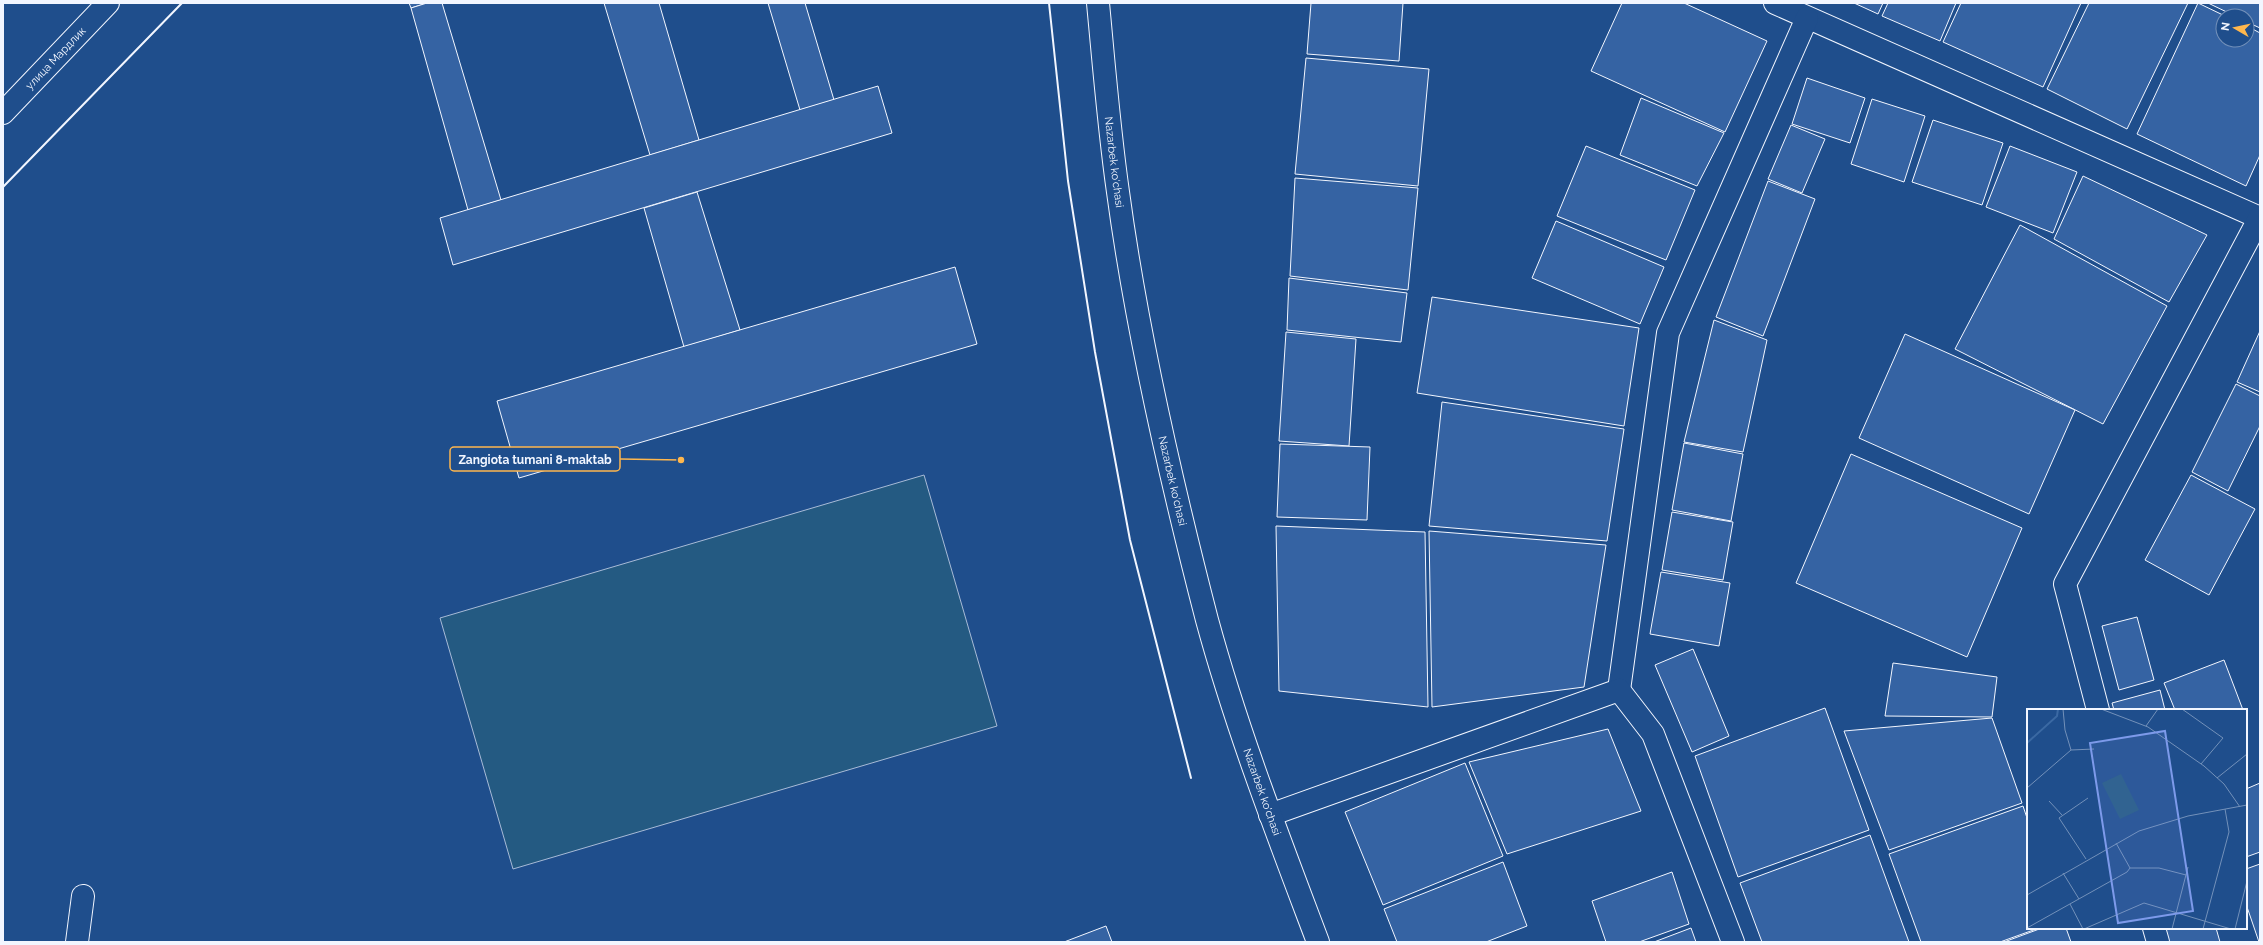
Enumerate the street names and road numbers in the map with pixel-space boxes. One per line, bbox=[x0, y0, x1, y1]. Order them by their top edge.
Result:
street label: улица Мардлик bbox=[23, 24, 88, 92]
street label: Nazarbek ko'chasi bbox=[1102, 116, 1127, 208]
street label: Nazarbek ko'chasi bbox=[1156, 435, 1190, 527]
street label: Nazarbek ko'chasi bbox=[1241, 747, 1284, 837]

